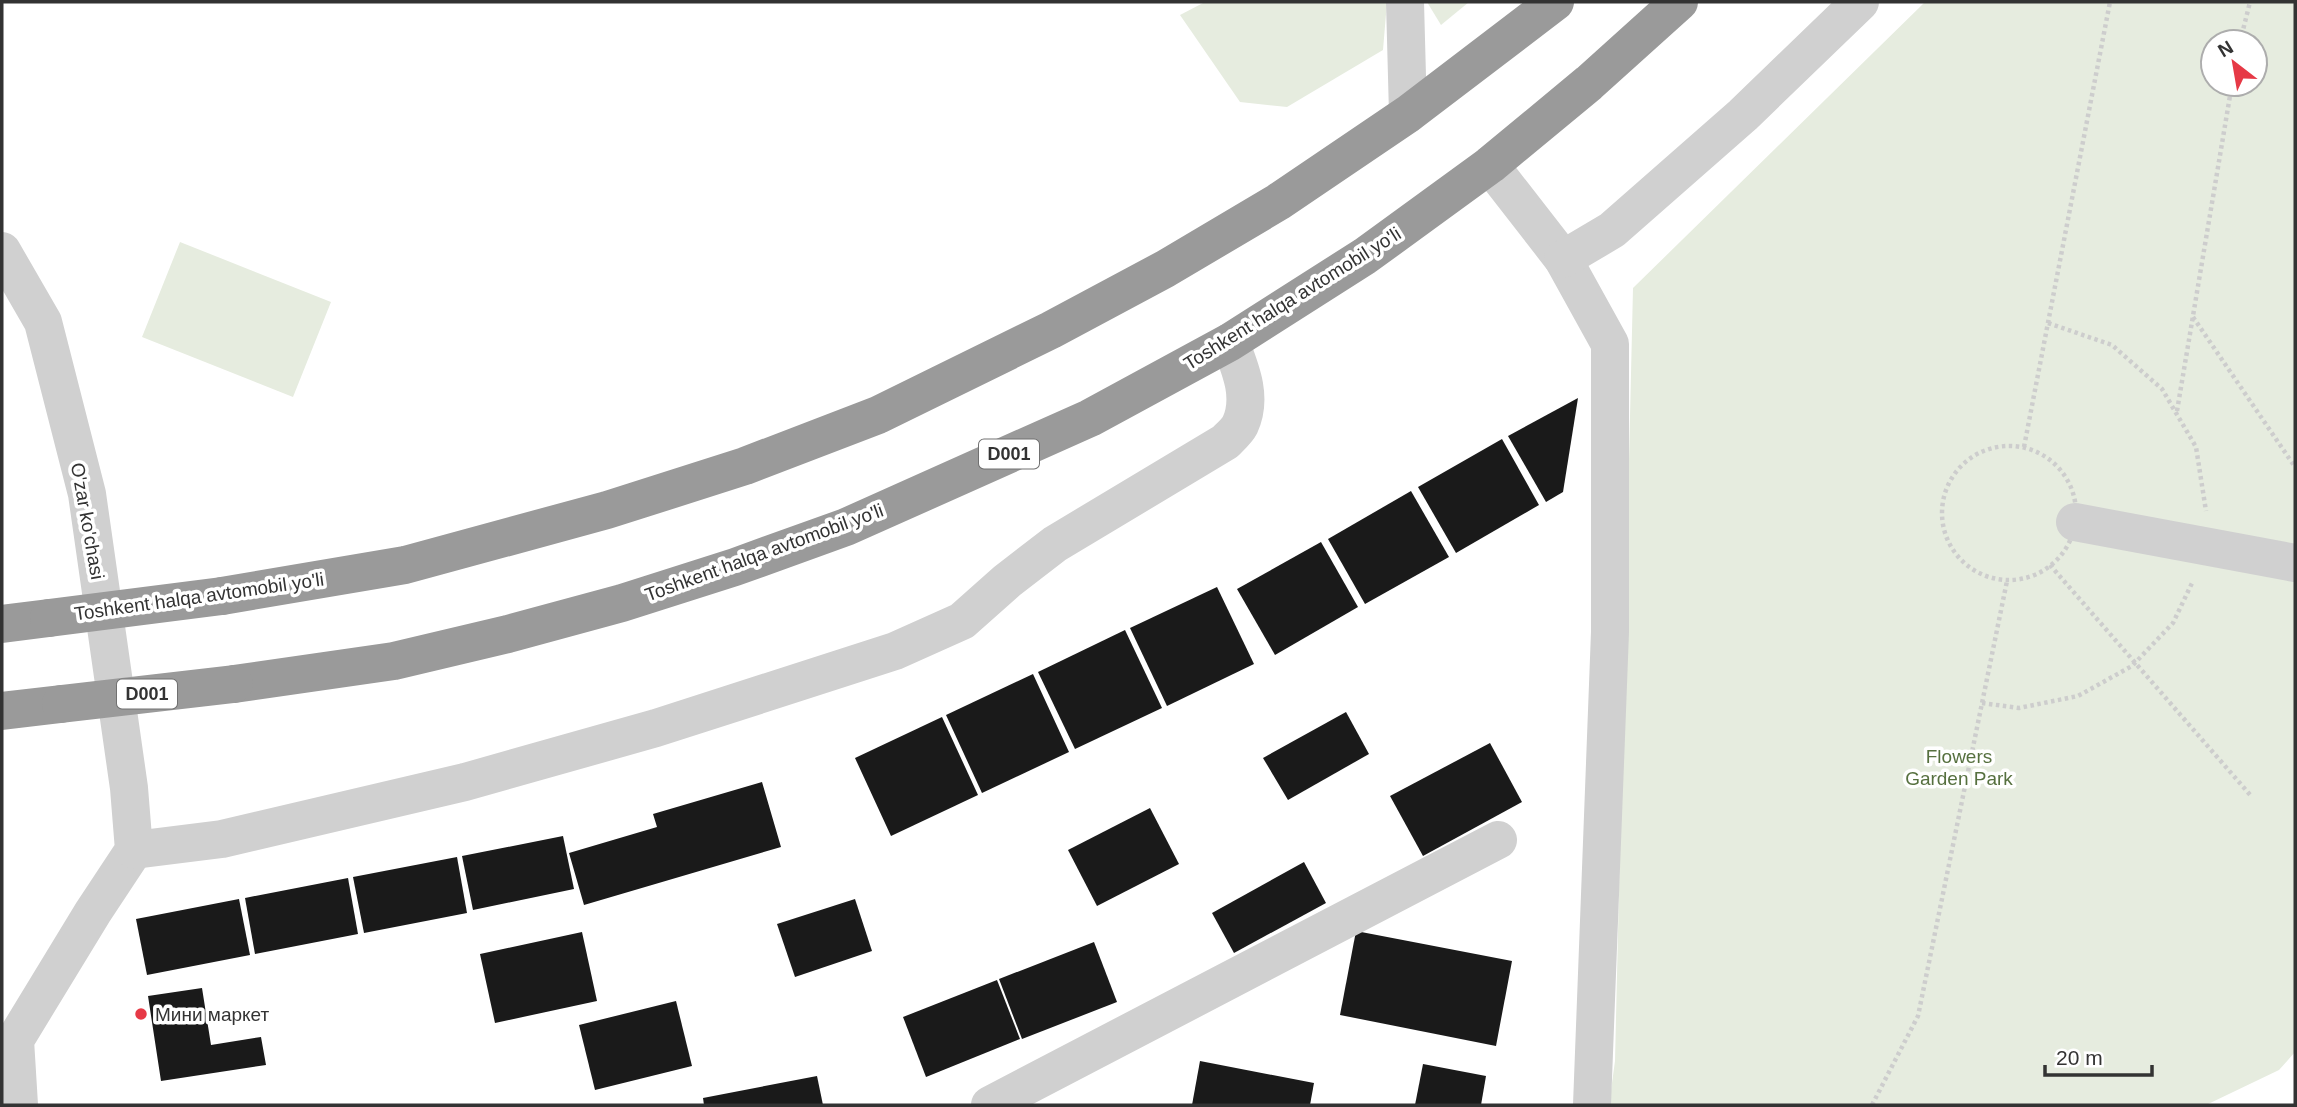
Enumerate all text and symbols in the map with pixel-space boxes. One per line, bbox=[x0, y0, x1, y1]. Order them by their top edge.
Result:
north arrow bbox=[2199, 28, 2269, 98]
text: N bbox=[2214, 36, 2237, 61]
street label: Toshkent halqa avtomobil yo'li bbox=[1180, 223, 1405, 374]
road number: D001 bbox=[979, 440, 1039, 468]
street label: O'zar ko'chasi bbox=[67, 461, 108, 581]
street label: Toshkent halqa avtomobil yo'li bbox=[642, 500, 886, 605]
street label: Toshkent halqa avtomobil yo'li bbox=[73, 569, 325, 624]
road number: D001 bbox=[117, 680, 177, 708]
park label: Flowers Garden Park bbox=[1905, 746, 2013, 789]
place label: Мини маркет bbox=[155, 1004, 269, 1025]
marker: Мини маркет bbox=[133, 1006, 149, 1022]
scale bar bbox=[2045, 1034, 2152, 1078]
text: 20 m bbox=[2056, 1046, 2103, 1069]

